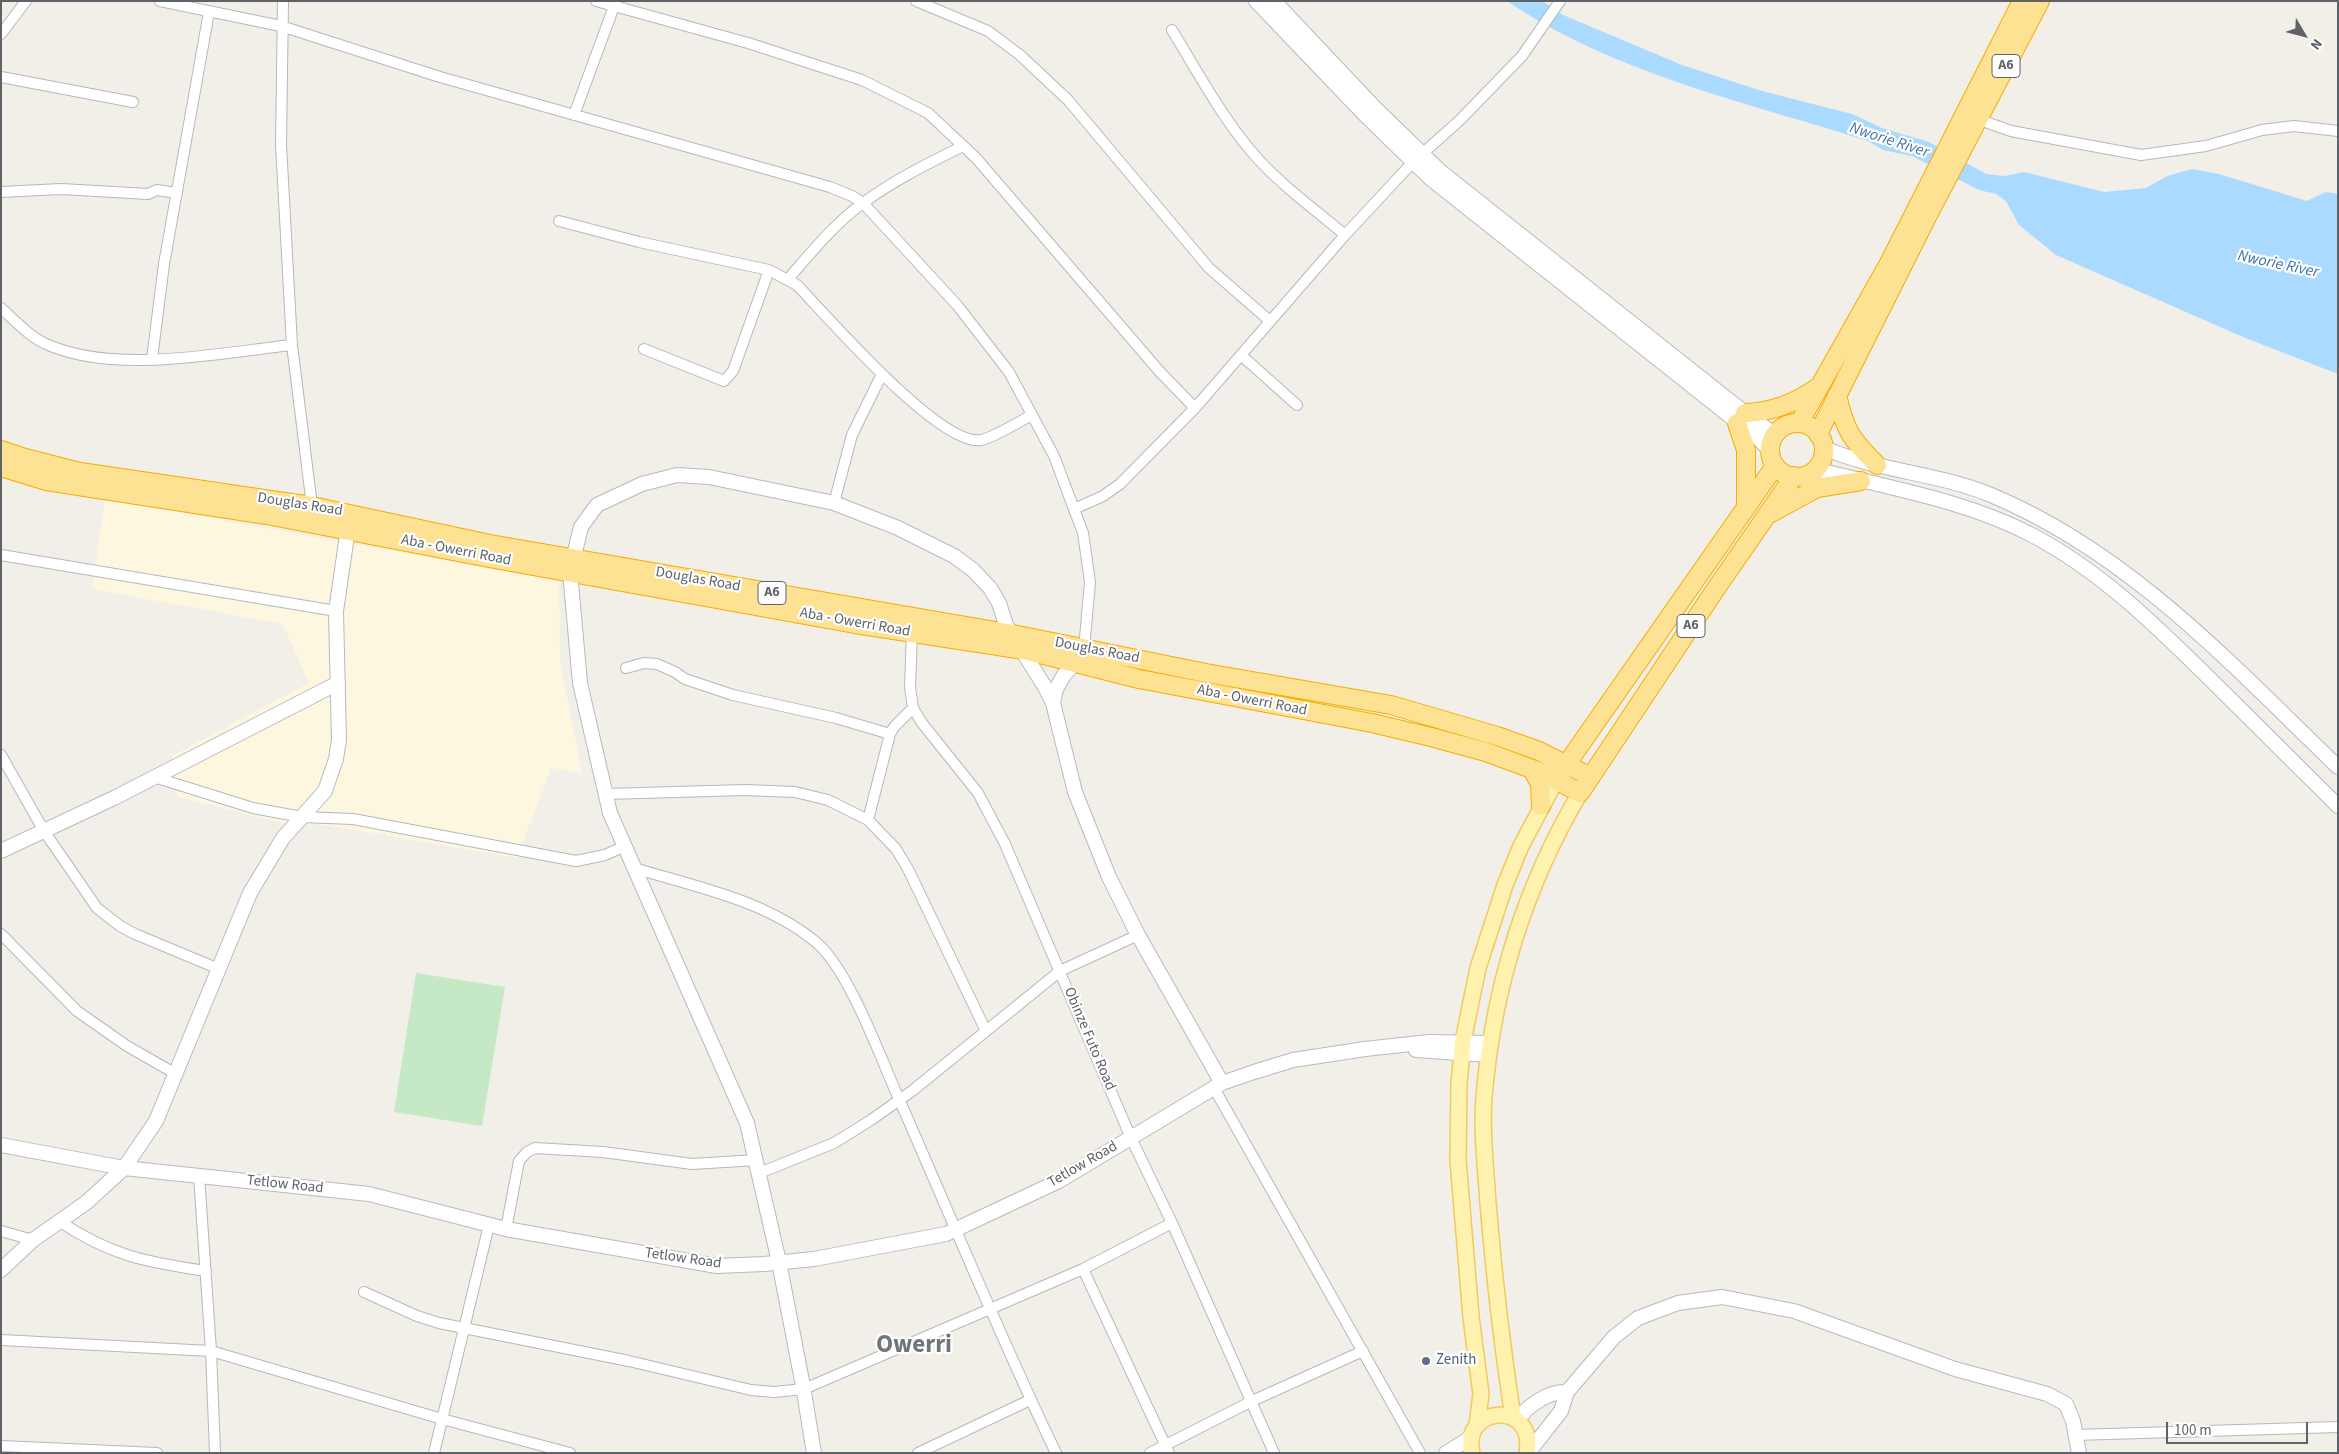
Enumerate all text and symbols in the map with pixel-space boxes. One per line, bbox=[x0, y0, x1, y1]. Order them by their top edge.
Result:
north arrow bbox=[2279, 10, 2329, 60]
text: N bbox=[2305, 34, 2327, 54]
road number: A6 bbox=[1992, 54, 2020, 78]
water label: Nworie River bbox=[1847, 119, 1931, 163]
water label: Nworie River bbox=[2236, 247, 2320, 283]
street label: Douglas Road bbox=[256, 489, 344, 521]
street label: Aba - Owerri Road bbox=[399, 531, 513, 571]
street label: Douglas Road bbox=[654, 564, 742, 596]
road number: A6 bbox=[758, 582, 786, 604]
street label: Aba - Owerri Road bbox=[798, 604, 912, 642]
road number: A6 bbox=[1677, 614, 1705, 638]
street label: Douglas Road bbox=[1053, 634, 1141, 668]
street label: Aba - Owerri Road bbox=[1195, 681, 1309, 721]
street label: Obinze Futo Road bbox=[1059, 985, 1119, 1093]
street label: Tetlow Road bbox=[1045, 1138, 1121, 1192]
street label: Tetlow Road bbox=[246, 1172, 324, 1198]
street label: Tetlow Road bbox=[643, 1245, 723, 1273]
district label: Owerri bbox=[876, 1332, 952, 1362]
place label: Zenith bbox=[1436, 1352, 1476, 1370]
marker: Zenith bbox=[1420, 1355, 1432, 1367]
scale bar bbox=[2169, 1412, 2312, 1444]
text: 100 m bbox=[2174, 1420, 2212, 1441]

